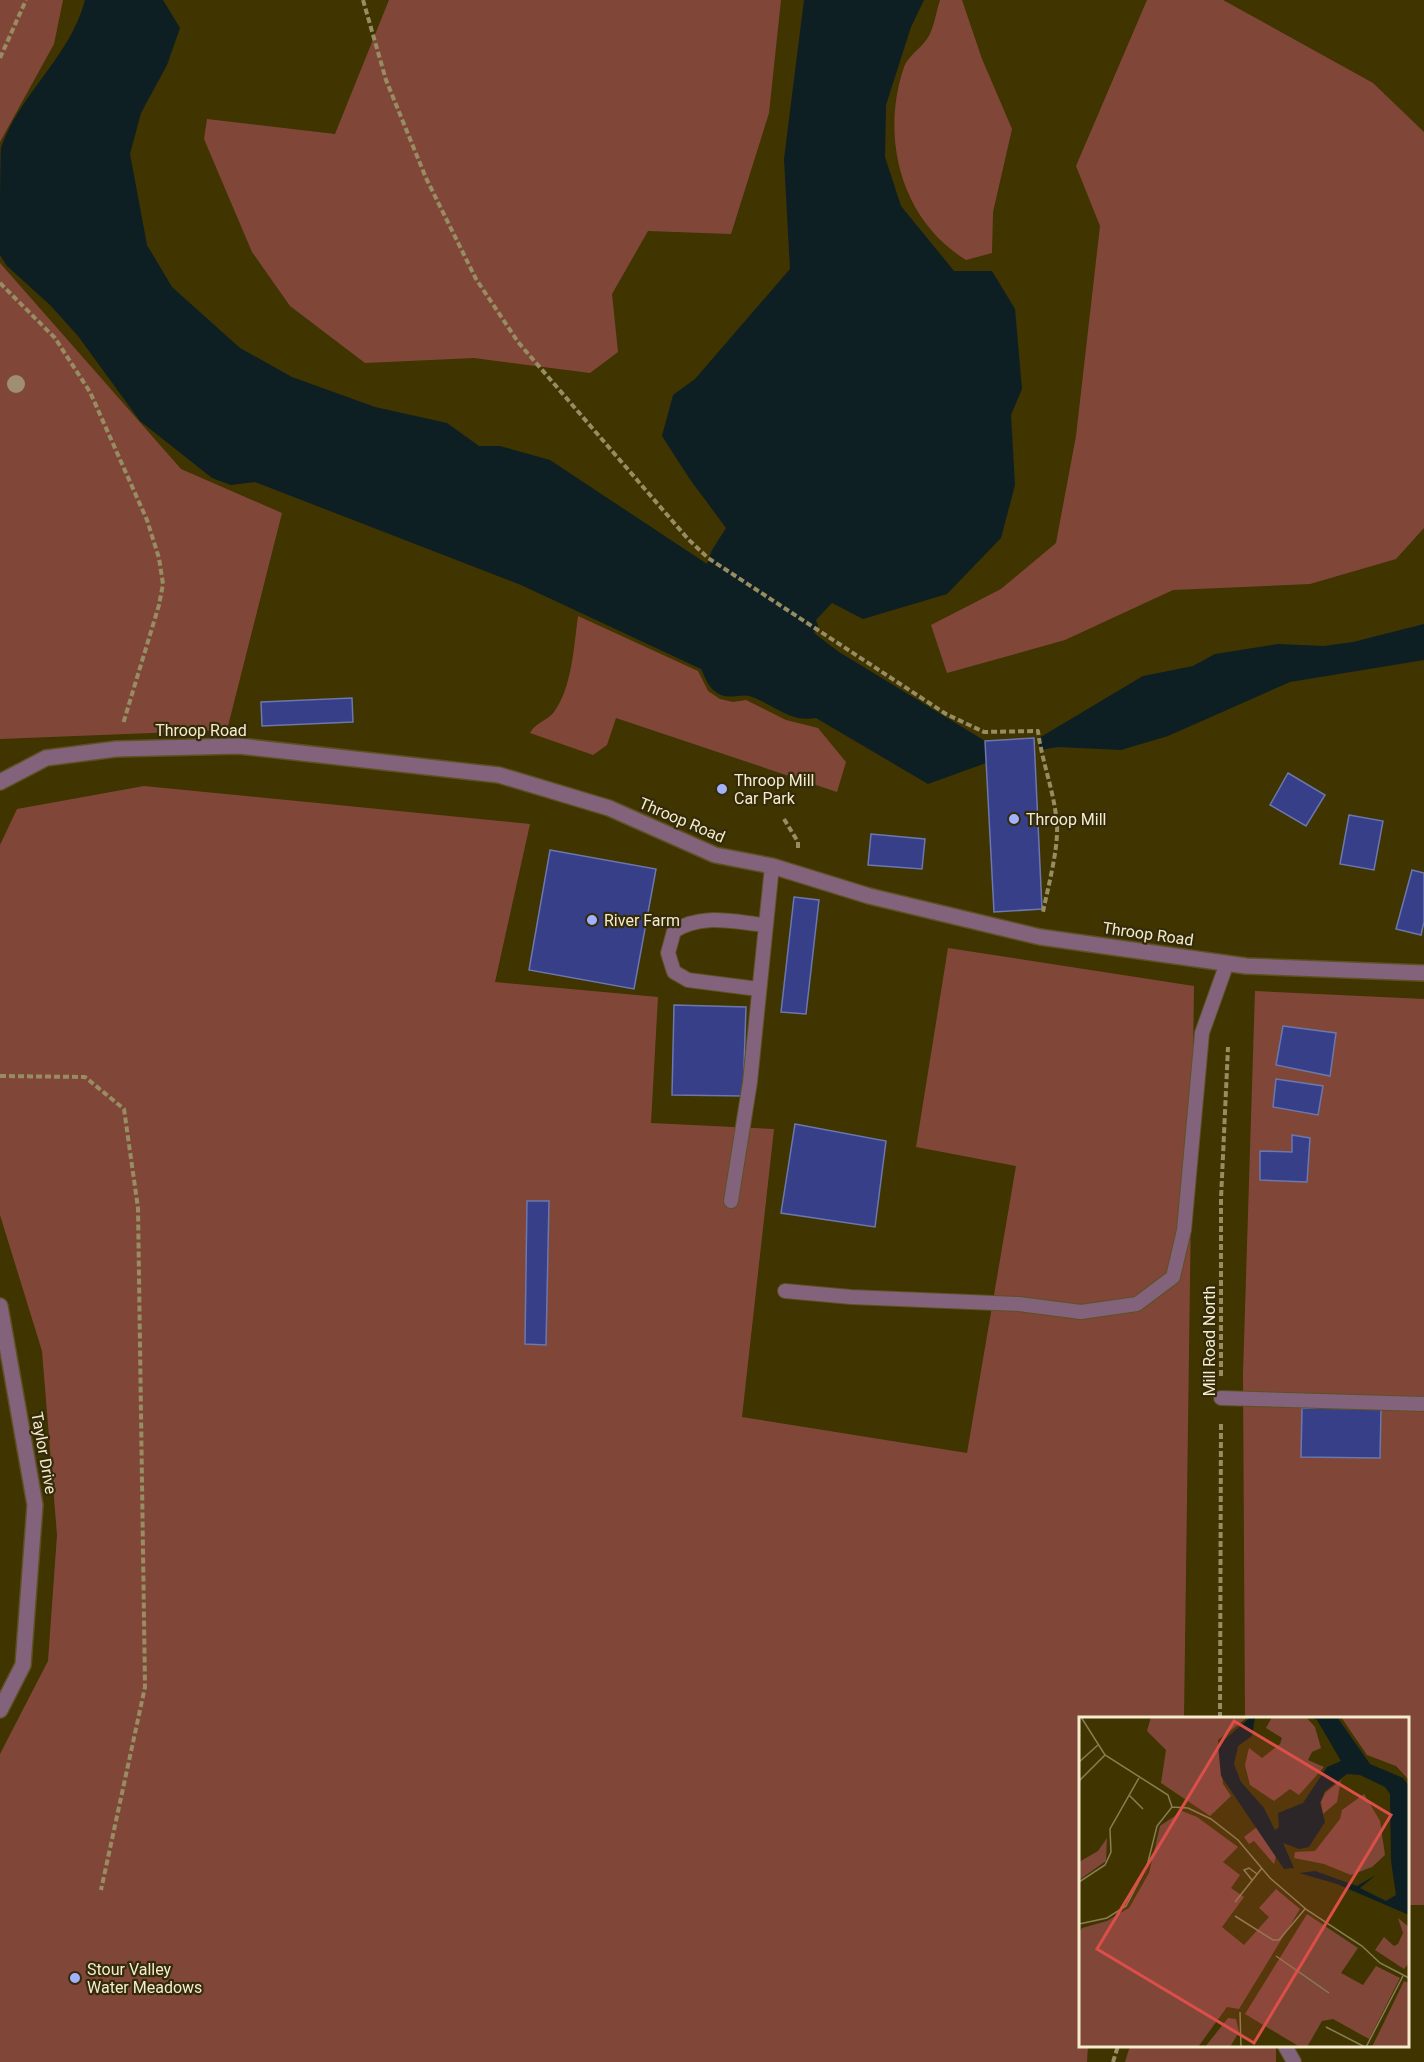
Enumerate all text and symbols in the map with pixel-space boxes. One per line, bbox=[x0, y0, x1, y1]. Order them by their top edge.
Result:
street label: Throop Road bbox=[155, 721, 247, 740]
place label: Throop Mill Car Park bbox=[734, 771, 814, 808]
marker: Throop Mill Car Park bbox=[715, 782, 729, 796]
street label: Throop Road bbox=[636, 793, 728, 847]
place label: Throop Mill bbox=[1026, 810, 1106, 829]
marker: Throop Mill bbox=[1007, 812, 1021, 826]
place label: River Farm bbox=[604, 911, 680, 930]
marker: River Farm bbox=[585, 913, 599, 927]
street label: Throop Road bbox=[1101, 918, 1195, 950]
street label: Mill Road North bbox=[1200, 1286, 1219, 1396]
street label: Taylor Drive bbox=[27, 1410, 61, 1496]
inset map bbox=[1079, 1717, 1409, 2047]
place label: Stour Valley Water Meadows bbox=[87, 1960, 202, 1997]
marker: Stour Valley Water Meadows bbox=[68, 1971, 82, 1985]

